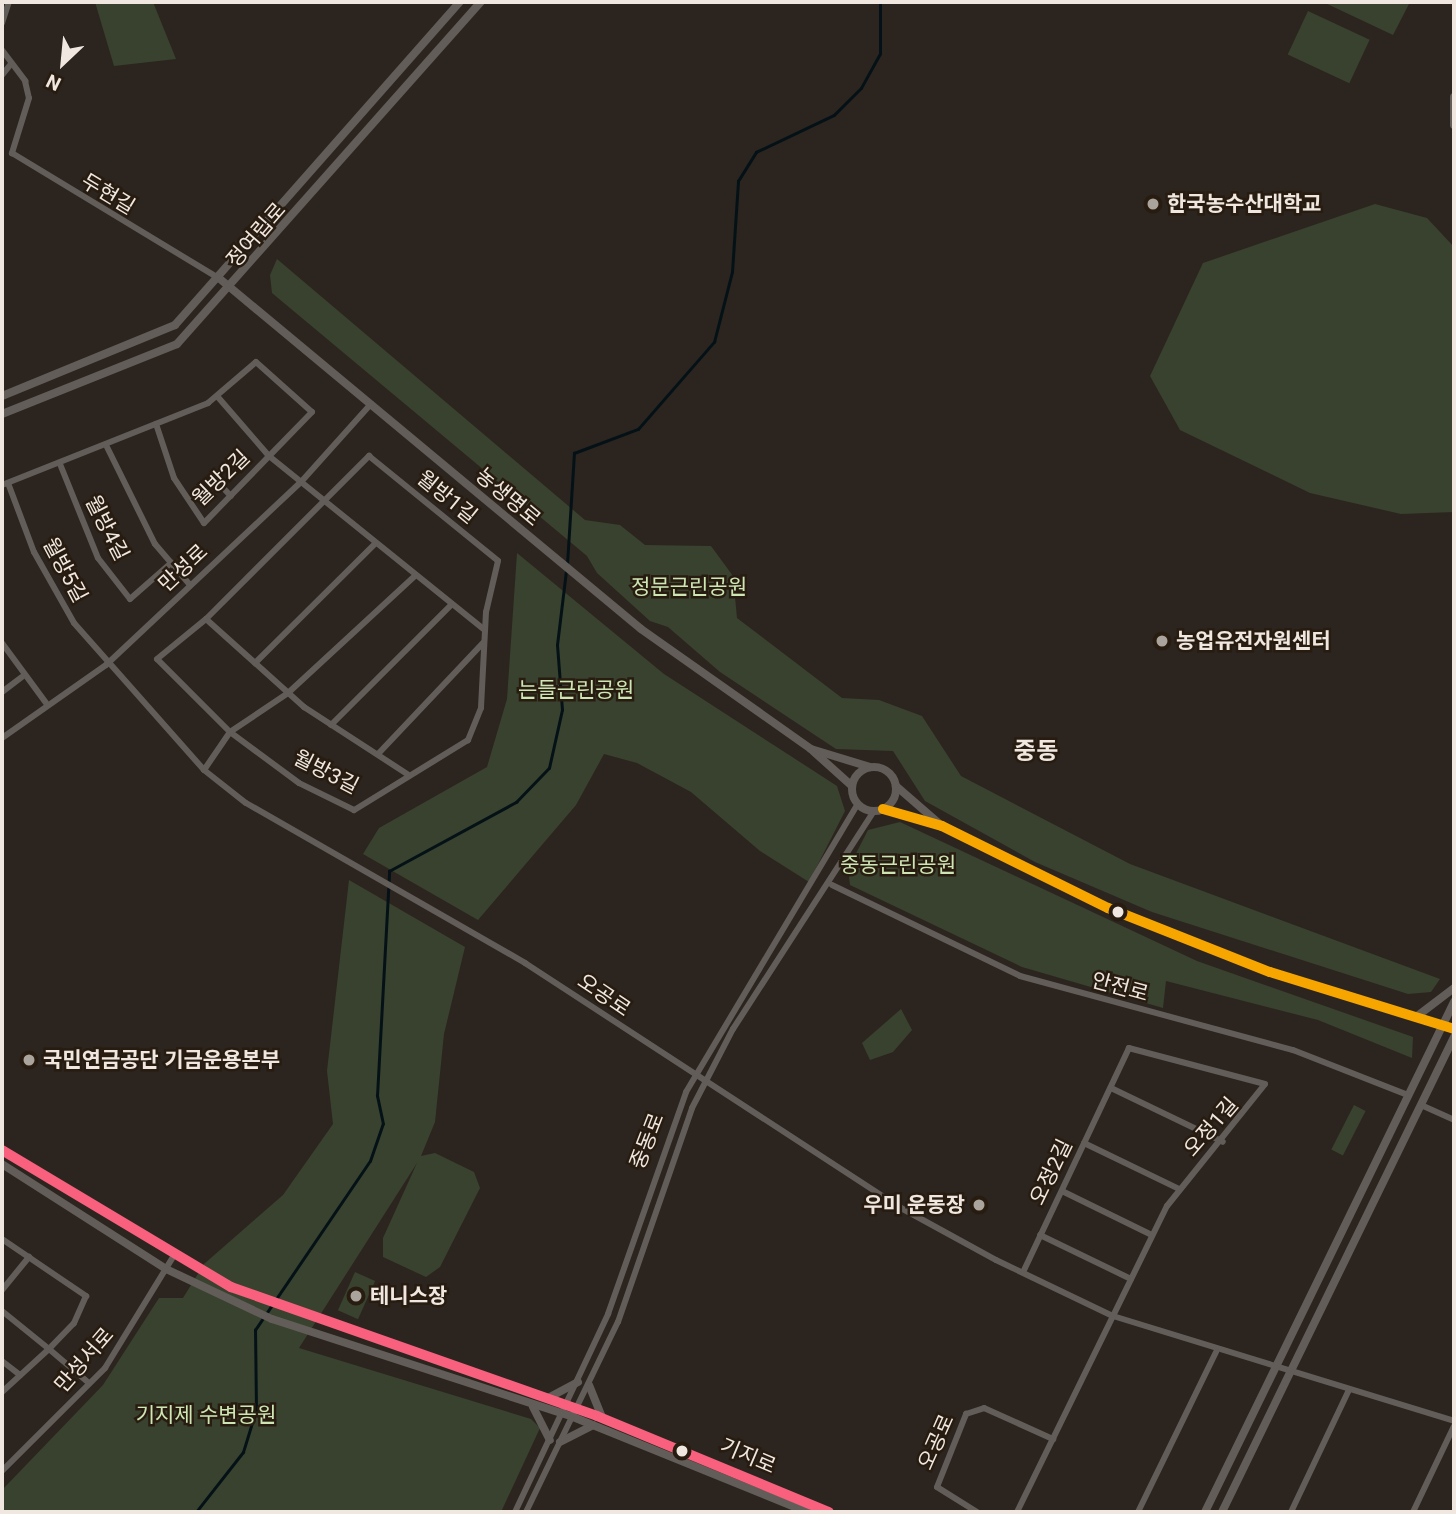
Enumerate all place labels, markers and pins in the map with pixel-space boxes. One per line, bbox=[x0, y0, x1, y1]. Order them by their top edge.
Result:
place label: 한국농수산대학교 bbox=[1167, 191, 1322, 217]
marker: 한국농수산대학교 bbox=[1145, 196, 1161, 212]
place label: 농업유전자원센터 bbox=[1176, 628, 1331, 654]
marker: 농업유전자원센터 bbox=[1154, 633, 1170, 649]
unlabelled marker bbox=[1111, 905, 1125, 919]
place label: 국민연금공단 기금운용본부 bbox=[43, 1047, 280, 1073]
marker: 국민연금공단 기금운용본부 bbox=[21, 1052, 37, 1068]
place label: 우미 운동장 bbox=[863, 1192, 965, 1218]
marker: 우미 운동장 bbox=[971, 1197, 987, 1213]
place label: 테니스장 bbox=[370, 1283, 447, 1309]
marker: 테니스장 bbox=[348, 1288, 364, 1304]
unlabelled marker bbox=[675, 1444, 689, 1458]

